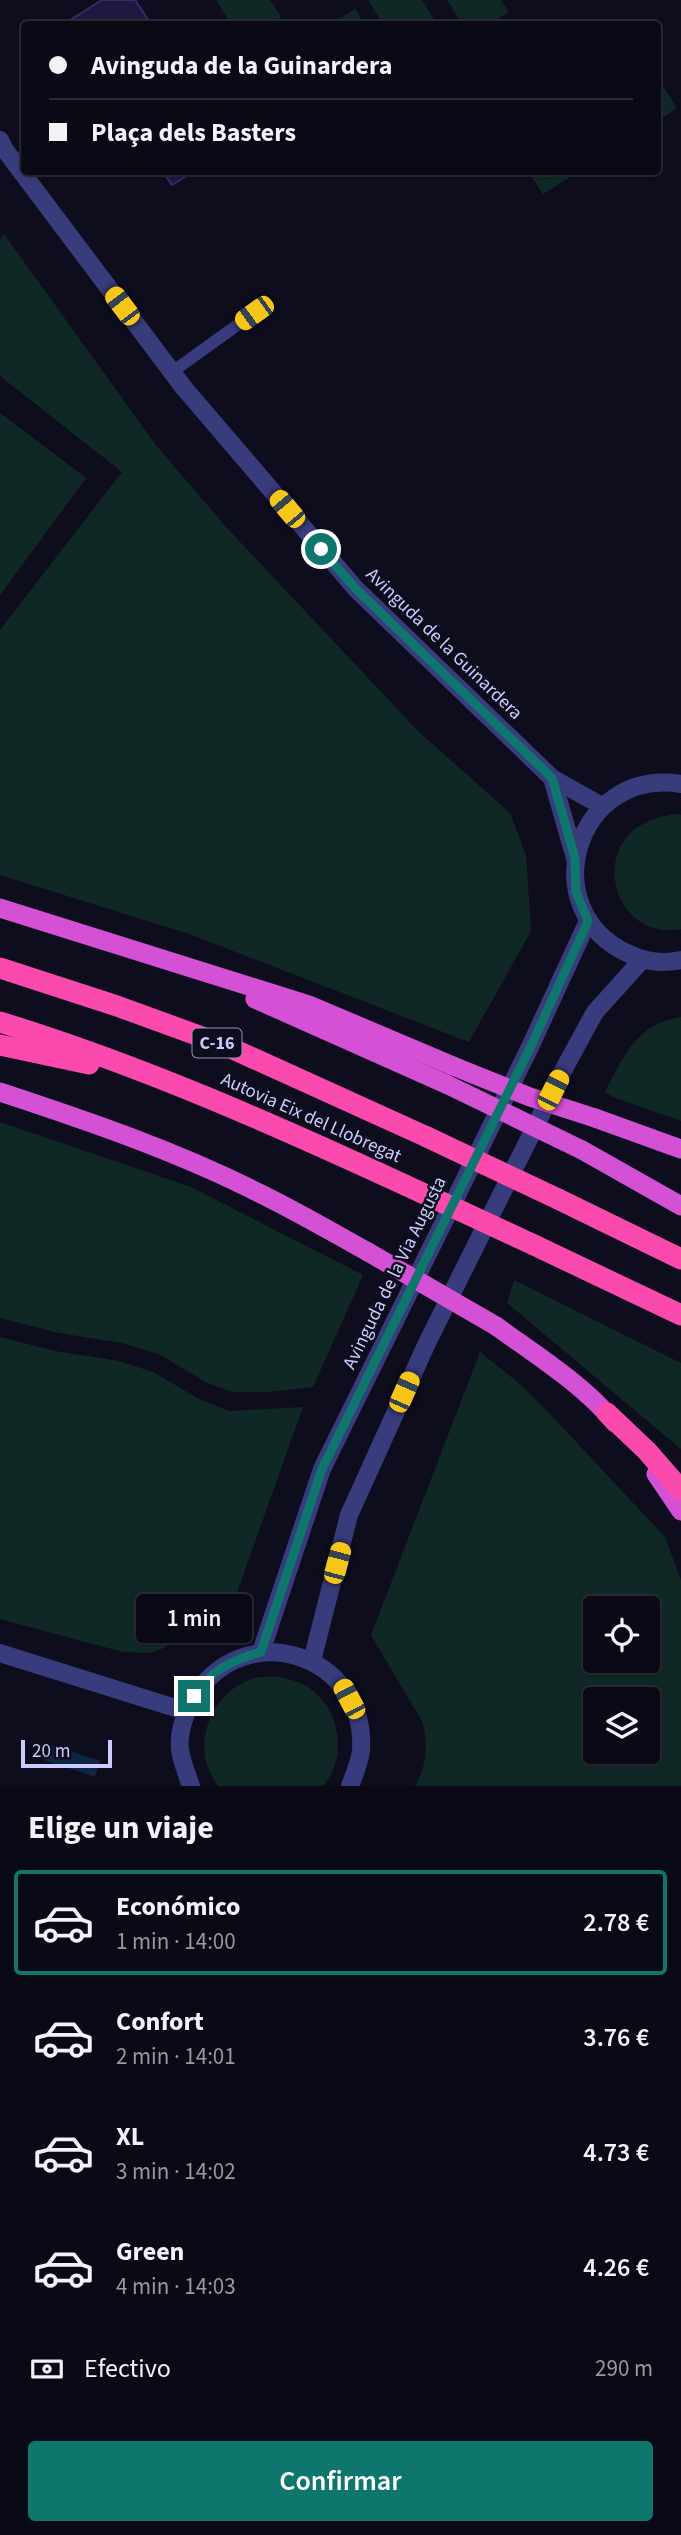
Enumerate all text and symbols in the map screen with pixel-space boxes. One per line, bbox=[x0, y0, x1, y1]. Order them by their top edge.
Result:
text: Avinguda de la Guinardera bbox=[91, 47, 392, 84]
text: Plaça dels Basters bbox=[91, 114, 296, 151]
car bbox=[101, 283, 144, 329]
car bbox=[231, 292, 278, 334]
car bbox=[266, 486, 309, 532]
route start bbox=[305, 533, 337, 565]
street label: Avinguda de la Guinardera bbox=[360, 562, 528, 726]
road number: C-16 bbox=[192, 1028, 242, 1058]
street label: Autovia Eix del Llobregat bbox=[216, 1066, 406, 1170]
car bbox=[535, 1067, 572, 1113]
street label: Avinguda de la Via Augusta bbox=[337, 1172, 453, 1374]
car bbox=[386, 1369, 423, 1415]
car bbox=[322, 1540, 353, 1586]
callout: 1 min bbox=[136, 1594, 252, 1644]
map controls bbox=[583, 1596, 660, 1764]
button: locate bbox=[583, 1596, 660, 1673]
text: 1 min bbox=[167, 1602, 221, 1635]
car bbox=[330, 1676, 369, 1722]
route end bbox=[178, 1680, 210, 1712]
button: layers bbox=[583, 1687, 660, 1764]
scale bar bbox=[21, 1737, 112, 1769]
text: 20 m bbox=[32, 1738, 70, 1765]
text: Elige un viaje bbox=[28, 1805, 214, 1851]
text: Económico bbox=[116, 1888, 241, 1925]
icon: car bbox=[32, 1891, 95, 1954]
text: 2.78 € bbox=[583, 1904, 649, 1941]
text: 1 min · 14:00 bbox=[116, 1925, 236, 1958]
text: Confort bbox=[116, 2003, 204, 2040]
icon: car bbox=[32, 2006, 95, 2069]
text: 3.76 € bbox=[583, 2019, 649, 2056]
text: 2 min · 14:01 bbox=[116, 2040, 236, 2073]
text: XL bbox=[116, 2118, 144, 2155]
icon: car bbox=[32, 2121, 95, 2184]
text: 4.73 € bbox=[583, 2134, 649, 2171]
text: 3 min · 14:02 bbox=[116, 2155, 236, 2188]
text: Green bbox=[116, 2233, 184, 2270]
icon: car bbox=[32, 2236, 95, 2299]
text: 4.26 € bbox=[583, 2249, 649, 2286]
text: 4 min · 14:03 bbox=[116, 2270, 236, 2303]
icon: cash bbox=[28, 2350, 66, 2388]
text: Efectivo bbox=[84, 2350, 171, 2387]
text: 290 m bbox=[595, 2352, 653, 2385]
button: Confirmar bbox=[28, 2441, 653, 2521]

